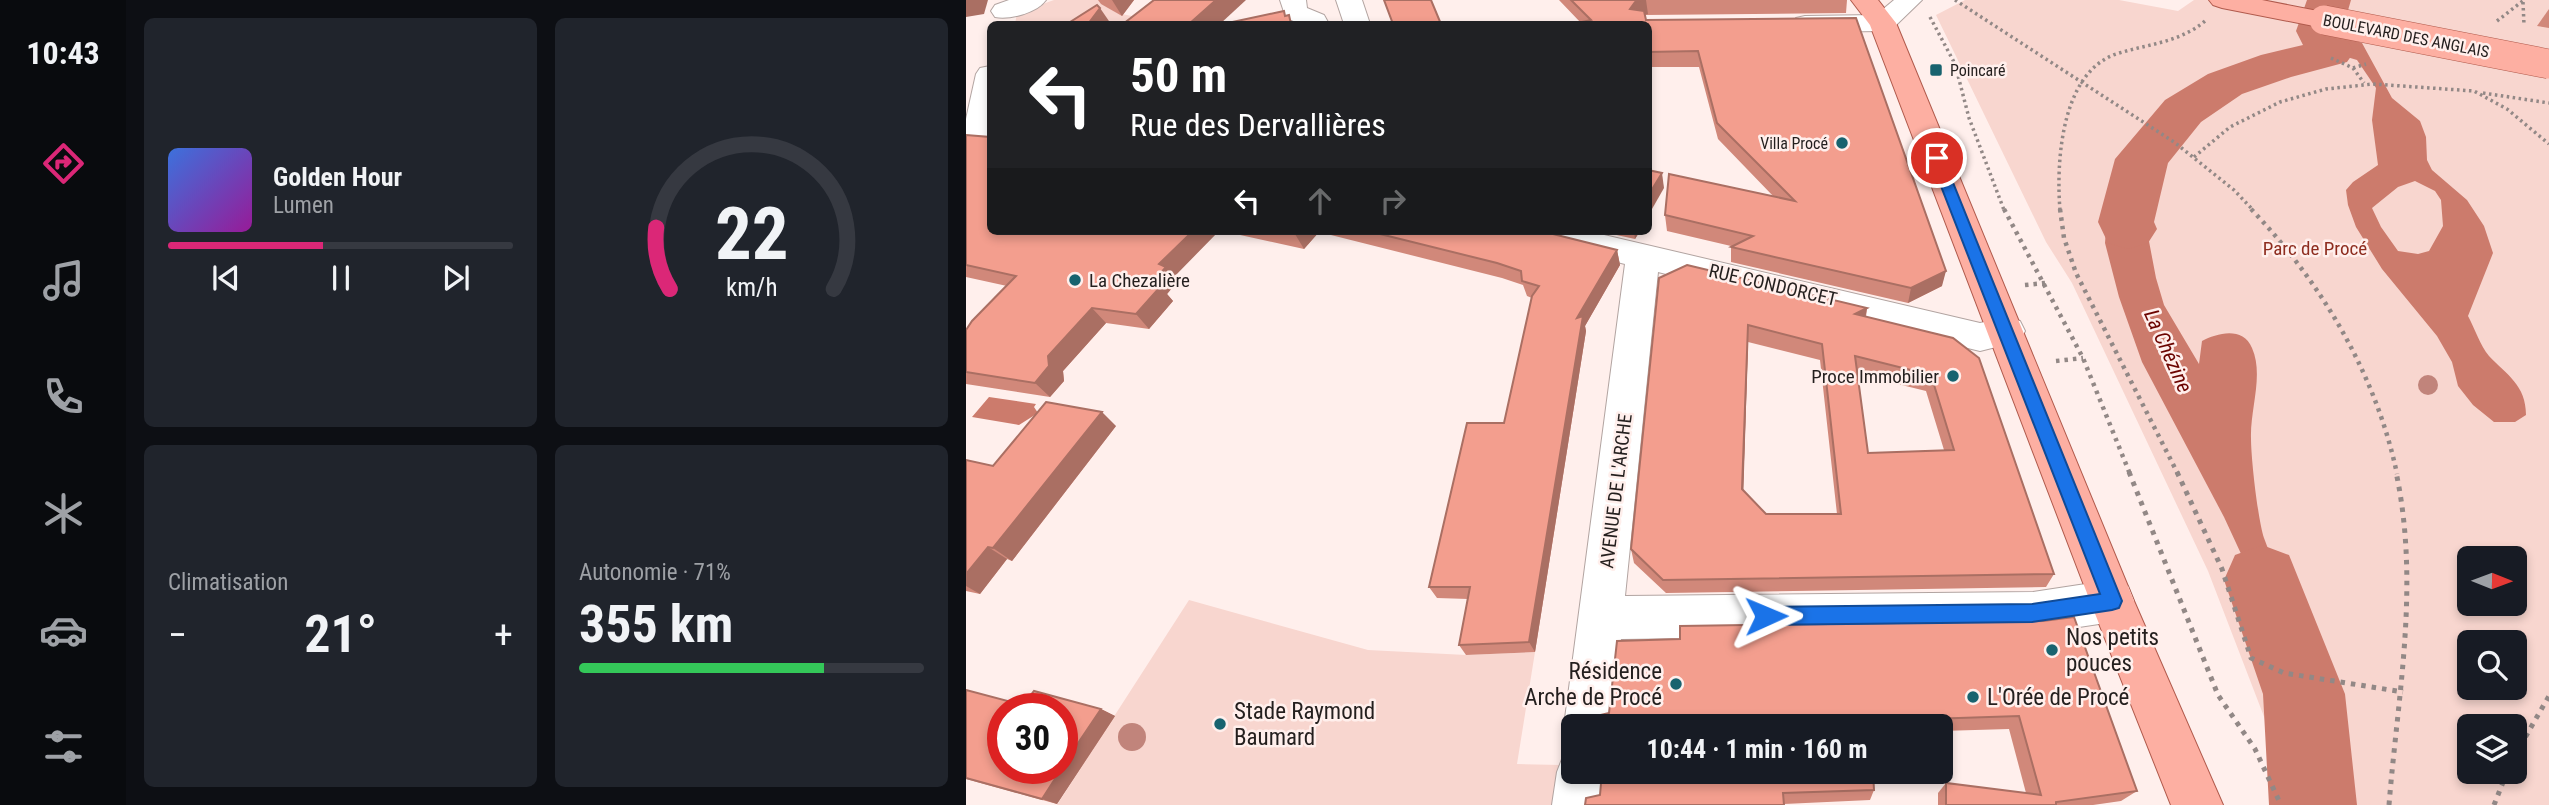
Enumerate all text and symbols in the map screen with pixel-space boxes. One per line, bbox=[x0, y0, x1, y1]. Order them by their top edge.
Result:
street label: BOULEVARD DES ANGLAIS bbox=[2321, 11, 2491, 61]
text: 10:43 bbox=[26, 34, 100, 72]
text: 50 m bbox=[1130, 47, 1227, 104]
icon: left bbox=[1015, 49, 1106, 140]
place label: Poincaré bbox=[1950, 61, 2006, 80]
marker: Poincaré bbox=[1928, 62, 1944, 78]
text: Rue des Dervallières bbox=[1130, 106, 1386, 144]
pin bbox=[1907, 128, 1967, 188]
place label: Villa Procé bbox=[1760, 134, 1828, 153]
marker: Villa Procé bbox=[1834, 135, 1850, 151]
icon: directions bbox=[39, 139, 88, 188]
icon: arrive bbox=[1918, 139, 1956, 177]
text: Golden Hour bbox=[273, 162, 402, 192]
icon: left bbox=[1228, 182, 1266, 220]
icon: ahead bbox=[1301, 182, 1339, 220]
icon: right bbox=[1374, 182, 1412, 220]
text: 22 bbox=[715, 191, 788, 277]
text: Lumen bbox=[273, 192, 334, 219]
park label: Parc de Procé bbox=[2263, 237, 2367, 260]
icon: music bbox=[39, 256, 88, 305]
icon: previous bbox=[207, 259, 245, 297]
icon: pause bbox=[322, 259, 360, 297]
icon: next bbox=[437, 259, 475, 297]
street label: RUE CONDORCET bbox=[1707, 259, 1840, 311]
place label: La Chezalière bbox=[1089, 269, 1190, 292]
marker: La Chezalière bbox=[1067, 272, 1083, 288]
text: km/h bbox=[726, 273, 777, 302]
water label: La Chézine bbox=[2139, 306, 2197, 396]
place label: Proce Immobilier bbox=[1811, 365, 1939, 388]
marker: Proce Immobilier bbox=[1945, 368, 1961, 384]
icon: phone bbox=[39, 372, 88, 421]
street label: AVENUE DE L'ARCHE bbox=[1595, 412, 1637, 570]
icon: climate bbox=[39, 489, 88, 538]
north arrow bbox=[2457, 546, 2527, 616]
map controls bbox=[2457, 546, 2527, 784]
text: Autonomie · 71% bbox=[579, 559, 731, 586]
text: Climatisation bbox=[168, 569, 288, 596]
position arrow bbox=[1729, 579, 1803, 653]
text: 355 km bbox=[579, 594, 733, 655]
text: 21° bbox=[304, 604, 377, 665]
icon: car bbox=[39, 606, 88, 655]
text: − bbox=[168, 613, 187, 657]
text: + bbox=[494, 613, 513, 657]
place label: Nos petits pouces bbox=[2066, 624, 2159, 677]
button: search bbox=[2457, 630, 2527, 700]
marker: Nos petits pouces bbox=[2044, 642, 2060, 658]
place label: Résidence Arche de Procé bbox=[1524, 658, 1662, 711]
marker: Résidence Arche de Procé bbox=[1668, 676, 1684, 692]
place label: L'Orée de Procé bbox=[1987, 684, 2129, 711]
marker: L'Orée de Procé bbox=[1965, 689, 1981, 705]
speed limit sign: 30 bbox=[987, 693, 1078, 784]
place label: Stade Raymond Baumard bbox=[1234, 698, 1375, 751]
button: layers bbox=[2457, 714, 2527, 784]
marker: Stade Raymond Baumard bbox=[1212, 716, 1228, 732]
icon: filters bbox=[39, 722, 88, 771]
text: 10:44 · 1 min · 160 m bbox=[1647, 734, 1867, 764]

